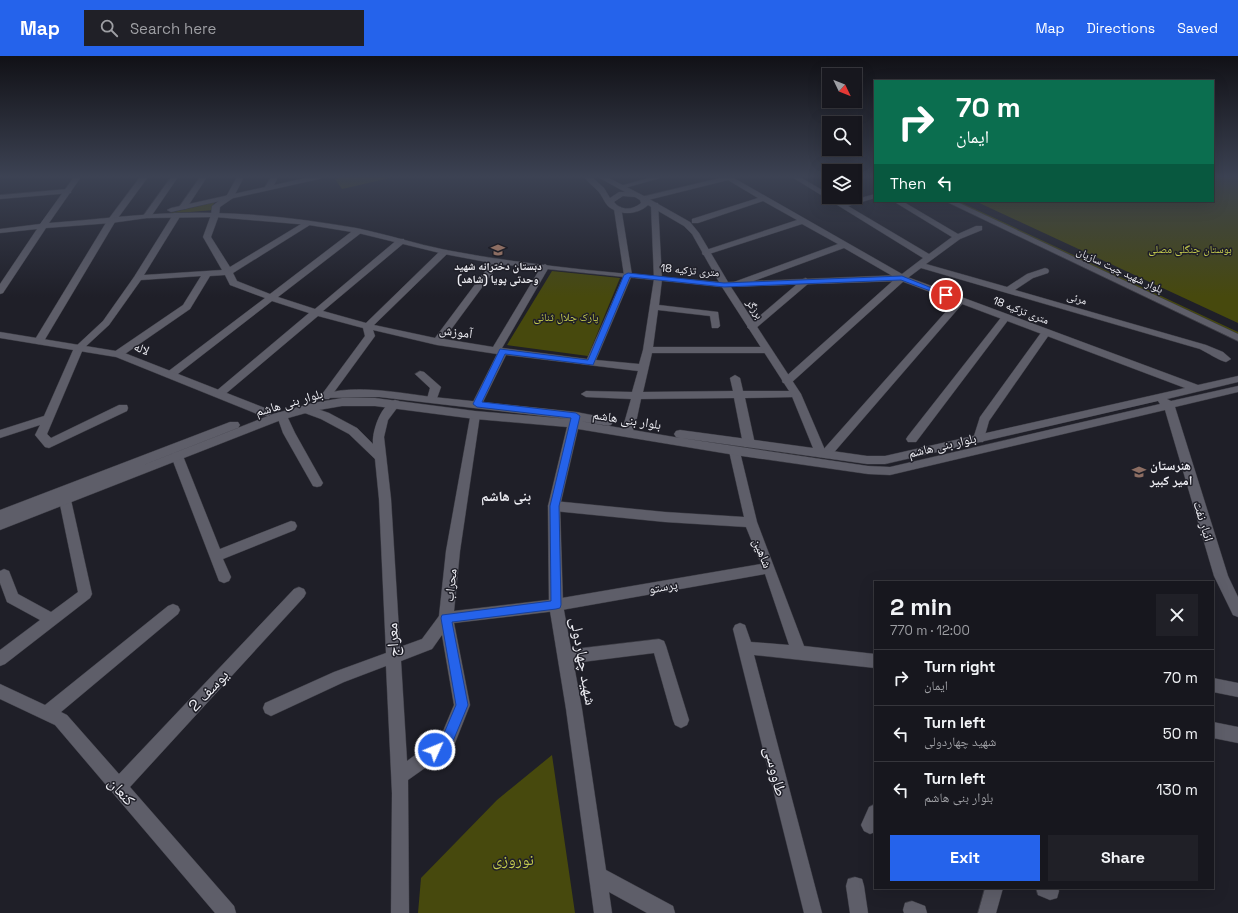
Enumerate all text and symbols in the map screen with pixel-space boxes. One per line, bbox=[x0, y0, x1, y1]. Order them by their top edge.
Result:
search box bbox=[84, 10, 364, 46]
text: Map bbox=[20, 16, 60, 41]
icon: search bbox=[98, 17, 120, 39]
text: Search here bbox=[130, 19, 216, 38]
text: Map bbox=[1035, 19, 1065, 37]
text: Directions bbox=[1087, 19, 1155, 37]
text: Saved bbox=[1177, 19, 1218, 37]
north arrow bbox=[822, 68, 862, 108]
map controls bbox=[822, 68, 862, 204]
text: 70 m bbox=[956, 89, 1021, 125]
icon: right bbox=[890, 96, 942, 148]
button: search bbox=[822, 116, 862, 156]
text: ایمان bbox=[956, 125, 989, 148]
button: layers bbox=[822, 164, 862, 204]
icon: left bbox=[934, 172, 956, 194]
text: Then bbox=[890, 174, 926, 193]
school or university icon: دبستان دخترانه شهید وحدتی پویا (شاهد) bbox=[490, 242, 506, 258]
park label: بوستان جنگلی مصلی bbox=[1148, 242, 1232, 256]
street label: بلوار شهید چیت سازیان bbox=[1074, 244, 1166, 296]
place label: دبستان دخترانه شهید وحدتی پویا (شاهد) bbox=[454, 259, 542, 287]
street label: 18 متری تزکیه bbox=[660, 260, 720, 280]
pin bbox=[929, 278, 963, 312]
icon: arrive bbox=[935, 284, 957, 306]
street label: مرئی bbox=[1065, 289, 1089, 307]
street label: 18 متری تزکیه bbox=[991, 293, 1051, 327]
street label: برزگر bbox=[743, 296, 767, 322]
park label: پارک جلال ثنائی bbox=[534, 310, 599, 324]
street label: آموزش bbox=[438, 321, 474, 342]
street label: لاله bbox=[132, 338, 152, 359]
street label: بلوار بنی هاشم bbox=[254, 385, 325, 420]
street label: بلوار بنی هاشم bbox=[591, 406, 662, 433]
street label: بلوار بنی هاشم bbox=[906, 429, 978, 462]
place label: هنرستان امیر کبیر bbox=[1149, 457, 1192, 489]
school or university icon: هنرستان امیر کبیر bbox=[1131, 464, 1147, 480]
district label: بنی هاشم bbox=[481, 487, 531, 506]
street label: انبار نفت bbox=[1189, 499, 1218, 543]
street label: شاهین bbox=[749, 536, 776, 571]
street label: محراب bbox=[440, 568, 461, 602]
street label: پرستو bbox=[647, 576, 679, 597]
text: 2 min bbox=[890, 591, 952, 622]
button: close bbox=[1156, 594, 1198, 636]
street label: شهید چهاردولی bbox=[565, 615, 602, 707]
street label: معراج bbox=[381, 622, 404, 658]
text: 770 m · 12:00 bbox=[890, 622, 970, 639]
text: Turn right bbox=[924, 657, 995, 676]
street label: یوسف 2 bbox=[184, 665, 233, 716]
icon: right bbox=[890, 667, 912, 689]
text: 70 m bbox=[1163, 668, 1198, 687]
text: ایمان bbox=[924, 677, 948, 694]
text: Turn left bbox=[924, 713, 986, 732]
icon: left bbox=[890, 723, 912, 745]
text: 50 m bbox=[1163, 724, 1198, 743]
position arrow bbox=[414, 729, 456, 771]
text: شهید چهاردولی bbox=[924, 733, 996, 750]
street label: طاووسی bbox=[759, 744, 792, 798]
text: Turn left bbox=[924, 769, 986, 788]
street label: کنعان bbox=[103, 773, 140, 810]
icon: left bbox=[890, 779, 912, 801]
text: 130 m bbox=[1156, 780, 1198, 799]
text: بلوار بنی هاشم bbox=[924, 789, 993, 806]
button: Exit bbox=[890, 835, 1040, 881]
button: Share bbox=[1048, 835, 1198, 881]
park label: نوروزی bbox=[492, 849, 534, 870]

